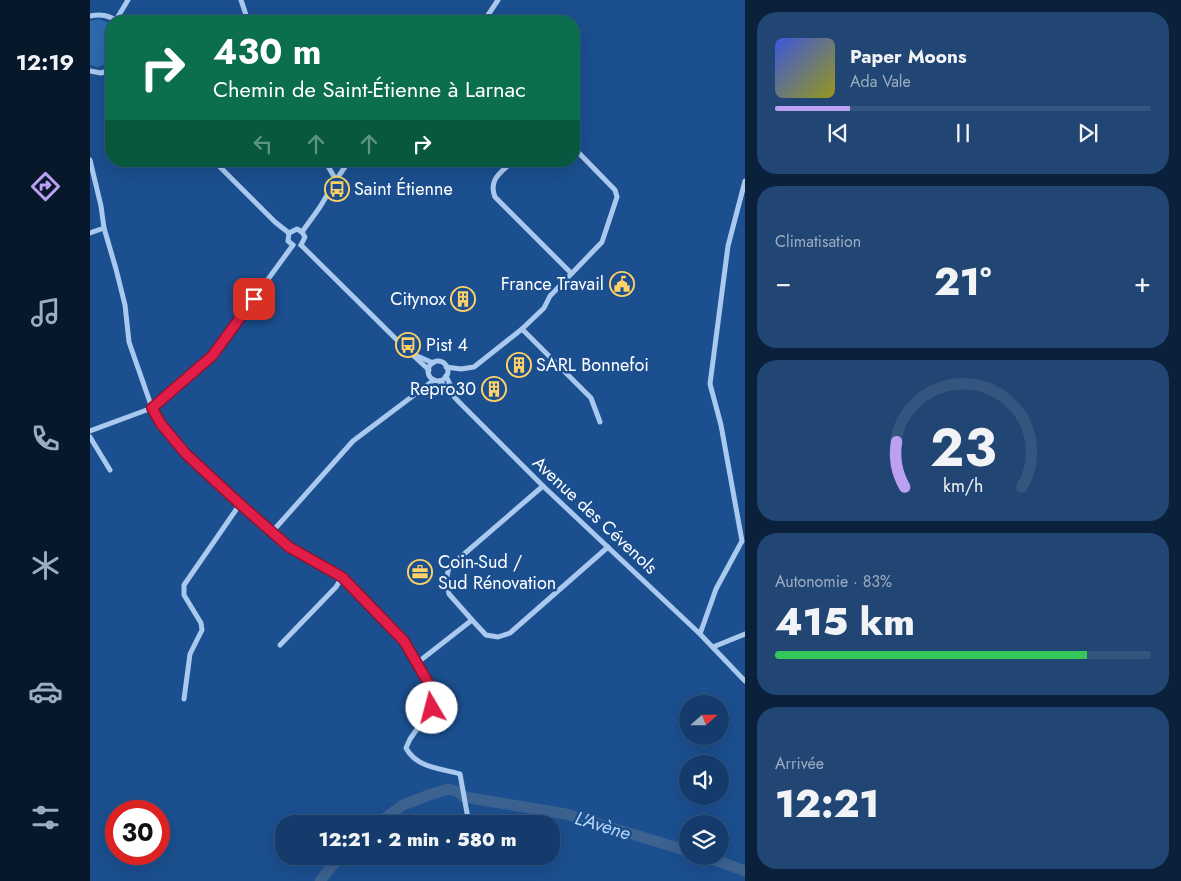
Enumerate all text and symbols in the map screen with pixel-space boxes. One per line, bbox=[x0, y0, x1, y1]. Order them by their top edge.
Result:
text: 430 m bbox=[213, 27, 322, 77]
icon: right bbox=[130, 35, 195, 100]
text: Paper Moons bbox=[850, 43, 967, 70]
text: 12:19 bbox=[16, 46, 74, 78]
text: Ada Vale bbox=[850, 70, 911, 93]
text: Chemin de Saint-Étienne à Larnac bbox=[213, 73, 526, 105]
icon: previous bbox=[824, 119, 852, 147]
icon: pause bbox=[949, 119, 977, 147]
icon: next bbox=[1074, 119, 1102, 147]
icon: left bbox=[249, 130, 277, 158]
icon: ahead bbox=[302, 130, 330, 158]
icon: ahead bbox=[355, 130, 383, 158]
icon: right bbox=[408, 130, 436, 158]
icon: directions bbox=[28, 169, 63, 204]
bus stop icon: Saint Étienne bbox=[324, 176, 350, 202]
place label: Saint Étienne bbox=[354, 176, 453, 202]
text: Climatisation bbox=[775, 230, 861, 253]
text: 21° bbox=[934, 254, 991, 309]
text: − bbox=[775, 262, 792, 303]
text: + bbox=[1134, 262, 1151, 303]
place label: France Travail bbox=[501, 271, 604, 297]
public building icon: France Travail bbox=[609, 271, 635, 297]
pin bbox=[233, 278, 275, 320]
icon: arrive bbox=[240, 285, 268, 313]
place label: Citynox bbox=[390, 286, 446, 312]
building icon: Citynox bbox=[450, 286, 476, 312]
icon: music bbox=[28, 295, 63, 330]
bus stop icon: Pist 4 bbox=[395, 332, 421, 358]
place label: Pist 4 bbox=[426, 332, 468, 358]
building icon: SARL Bonnefoi bbox=[506, 352, 532, 378]
place label: SARL Bonnefoi bbox=[536, 352, 649, 378]
place label: Repro30 bbox=[410, 376, 476, 402]
building icon: Repro30 bbox=[481, 376, 507, 402]
text: 23 bbox=[930, 410, 996, 486]
icon: phone bbox=[28, 421, 63, 456]
street label: Avenue des Cévenols bbox=[527, 450, 663, 580]
text: km/h bbox=[943, 473, 983, 499]
icon: climate bbox=[28, 548, 63, 583]
place label: Coin-Sud / Sud Rénovation bbox=[438, 549, 556, 596]
office icon: Coin-Sud / Sud Rénovation bbox=[407, 559, 433, 585]
text: Autonomie · 83% bbox=[775, 570, 892, 593]
text: 415 km bbox=[775, 594, 915, 649]
icon: car bbox=[28, 674, 63, 709]
position arrow bbox=[405, 681, 457, 733]
north arrow bbox=[679, 695, 729, 745]
map controls bbox=[679, 695, 729, 865]
text: Arrivée bbox=[775, 752, 824, 775]
button: sound bbox=[679, 755, 729, 805]
text: 12:21 bbox=[775, 776, 879, 831]
icon: filters bbox=[28, 800, 63, 835]
speed limit sign: 30 bbox=[105, 800, 170, 865]
water label: L'Avène bbox=[572, 804, 634, 847]
button: layers bbox=[679, 815, 729, 865]
text: 12:21 · 2 min · 580 m bbox=[318, 826, 517, 853]

